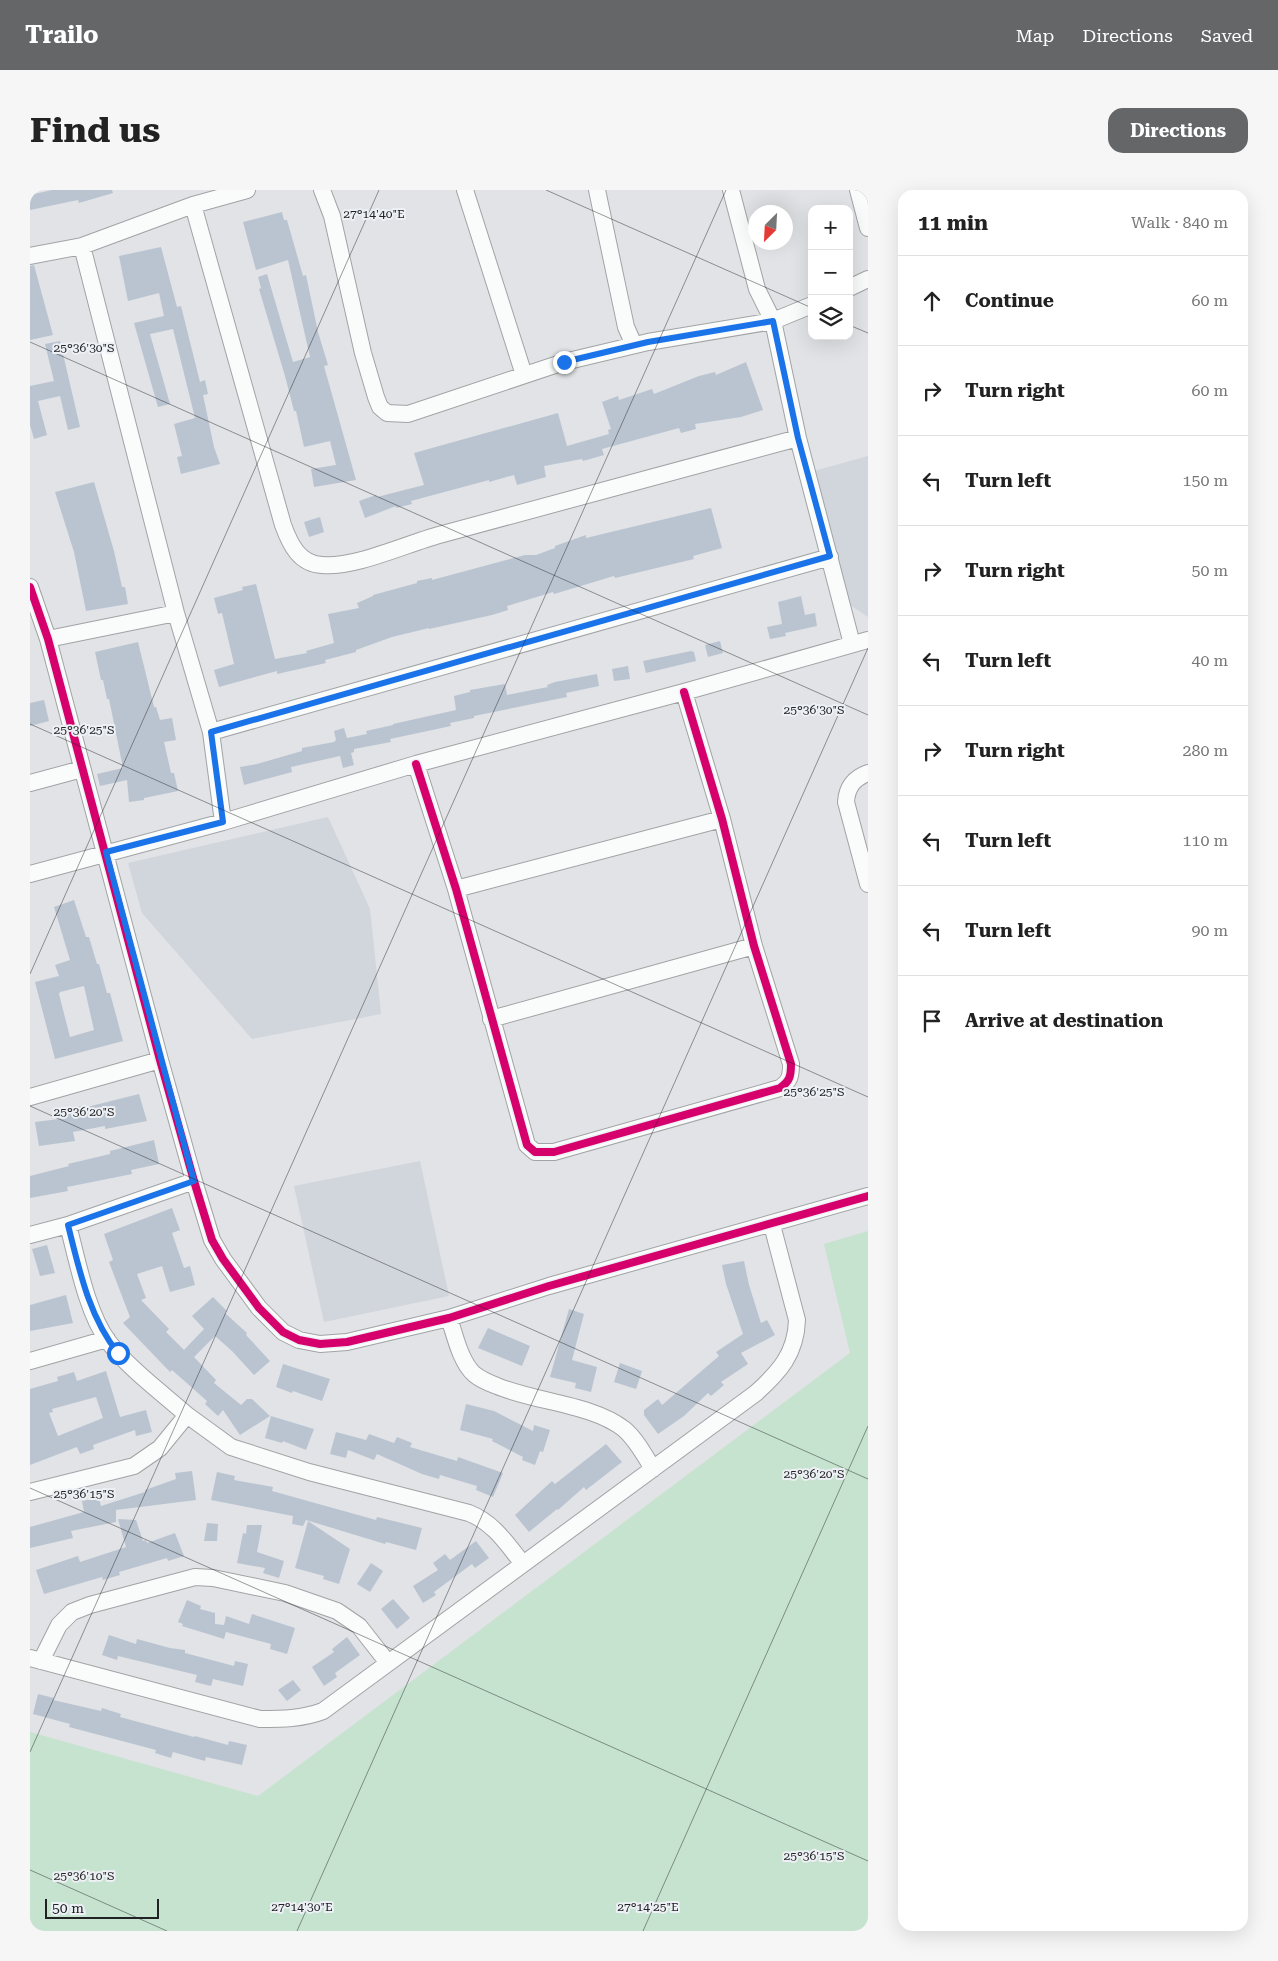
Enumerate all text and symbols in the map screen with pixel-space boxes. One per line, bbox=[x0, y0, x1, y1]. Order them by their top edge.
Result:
text: Trailo bbox=[25, 21, 99, 49]
text: Map bbox=[1016, 25, 1054, 46]
text: Directions bbox=[1082, 25, 1173, 46]
text: Saved bbox=[1201, 25, 1253, 46]
button: Directions bbox=[1108, 108, 1248, 153]
text: Find us bbox=[30, 110, 160, 151]
north arrow bbox=[748, 205, 793, 250]
map controls bbox=[808, 205, 853, 340]
button: + bbox=[808, 205, 853, 250]
text: 27°14'40"E bbox=[343, 207, 405, 221]
text: 11 min bbox=[918, 211, 988, 235]
text: Walk · 840 m bbox=[1131, 213, 1228, 232]
button: − bbox=[808, 250, 853, 295]
icon: ahead bbox=[918, 287, 946, 315]
text: Continue bbox=[965, 289, 1054, 312]
text: 60 m bbox=[1191, 291, 1228, 310]
button: layers bbox=[808, 295, 853, 340]
text: 25°36'30"S bbox=[54, 341, 114, 355]
route end bbox=[553, 351, 576, 374]
icon: right bbox=[918, 377, 946, 405]
text: Turn right bbox=[965, 379, 1065, 402]
text: 60 m bbox=[1191, 381, 1228, 400]
icon: left bbox=[918, 467, 946, 495]
text: Turn left bbox=[965, 469, 1051, 492]
text: 150 m bbox=[1182, 471, 1228, 490]
icon: right bbox=[918, 557, 946, 585]
text: Turn right bbox=[965, 559, 1065, 582]
text: 50 m bbox=[1191, 561, 1228, 580]
icon: left bbox=[918, 647, 946, 675]
text: Turn left bbox=[965, 649, 1051, 672]
text: 40 m bbox=[1191, 651, 1228, 670]
text: 25°36'30"S bbox=[784, 703, 844, 717]
text: 25°36'25"S bbox=[54, 723, 114, 737]
icon: right bbox=[918, 737, 946, 765]
text: Turn right bbox=[965, 739, 1065, 762]
text: 280 m bbox=[1182, 741, 1228, 760]
icon: left bbox=[918, 827, 946, 855]
text: Turn left bbox=[965, 829, 1051, 852]
text: 110 m bbox=[1182, 831, 1228, 850]
icon: left bbox=[918, 917, 946, 945]
text: Turn left bbox=[965, 919, 1051, 942]
text: 90 m bbox=[1191, 921, 1228, 940]
icon: arrive bbox=[918, 1007, 946, 1035]
text: Arrive at destination bbox=[965, 1009, 1163, 1032]
text: 25°36'25"S bbox=[784, 1085, 844, 1099]
text: 25°36'20"S bbox=[54, 1105, 114, 1119]
route start bbox=[107, 1342, 130, 1365]
text: 25°36'20"S bbox=[784, 1467, 844, 1481]
text: 25°36'15"S bbox=[54, 1487, 114, 1501]
text: 25°36'15"S bbox=[784, 1849, 844, 1863]
text: 25°36'10"S bbox=[54, 1869, 114, 1883]
scale bar bbox=[45, 1896, 159, 1919]
text: 50 m bbox=[52, 1900, 84, 1916]
text: 27°14'30"E bbox=[271, 1900, 333, 1914]
text: 27°14'25"E bbox=[617, 1900, 679, 1914]

